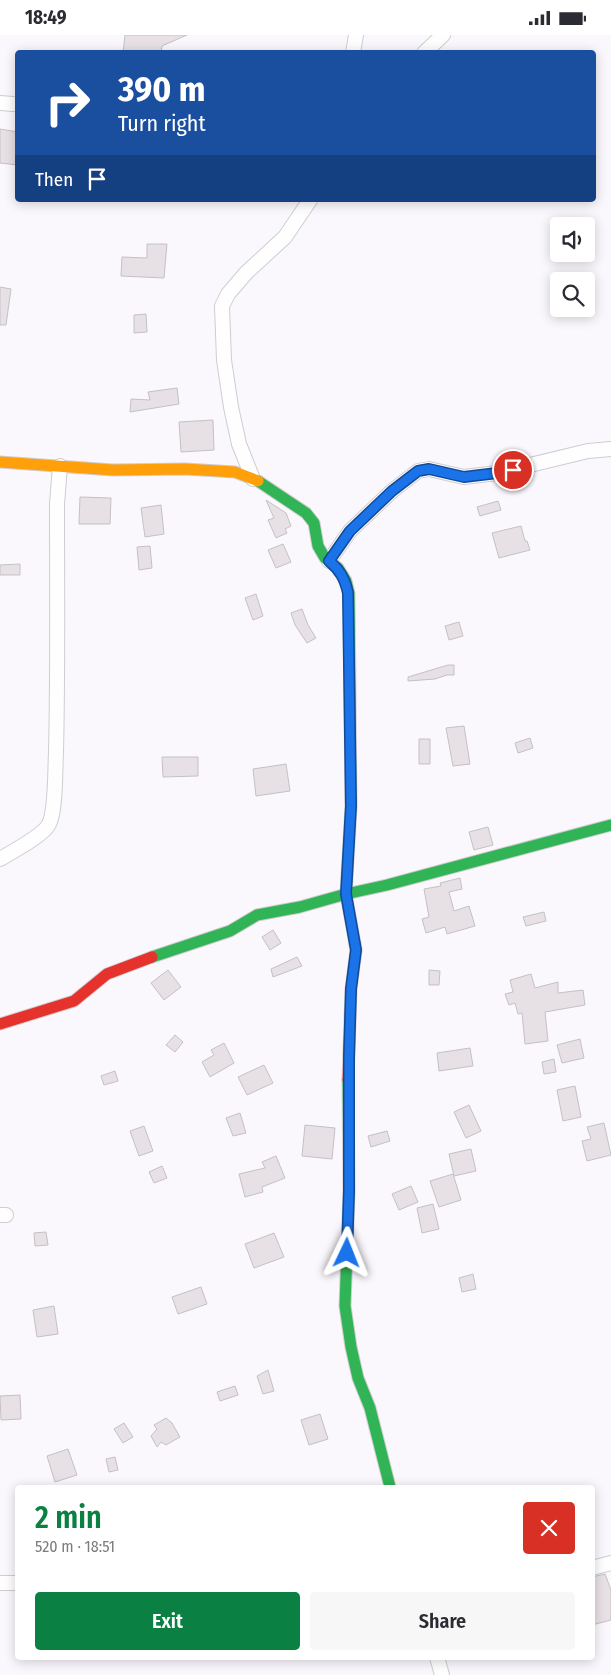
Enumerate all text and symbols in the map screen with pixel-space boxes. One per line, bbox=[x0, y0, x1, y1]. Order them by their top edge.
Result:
text: 18:49 bbox=[25, 6, 67, 29]
text: 390 m bbox=[118, 68, 205, 110]
icon: right bbox=[35, 70, 100, 135]
text: Turn right bbox=[118, 110, 206, 137]
icon: arrive bbox=[83, 165, 111, 193]
text: Then bbox=[35, 168, 73, 191]
map controls bbox=[550, 217, 595, 317]
button: sound bbox=[550, 217, 595, 262]
button: search bbox=[550, 272, 595, 317]
pin bbox=[492, 449, 534, 491]
icon: arrive bbox=[499, 456, 527, 484]
position arrow bbox=[320, 1226, 372, 1278]
text: 2 min bbox=[35, 1500, 102, 1536]
button: close bbox=[523, 1502, 575, 1554]
text: 520 m · 18:51 bbox=[35, 1537, 115, 1556]
button: Exit bbox=[35, 1592, 300, 1650]
button: Share bbox=[310, 1592, 575, 1650]

